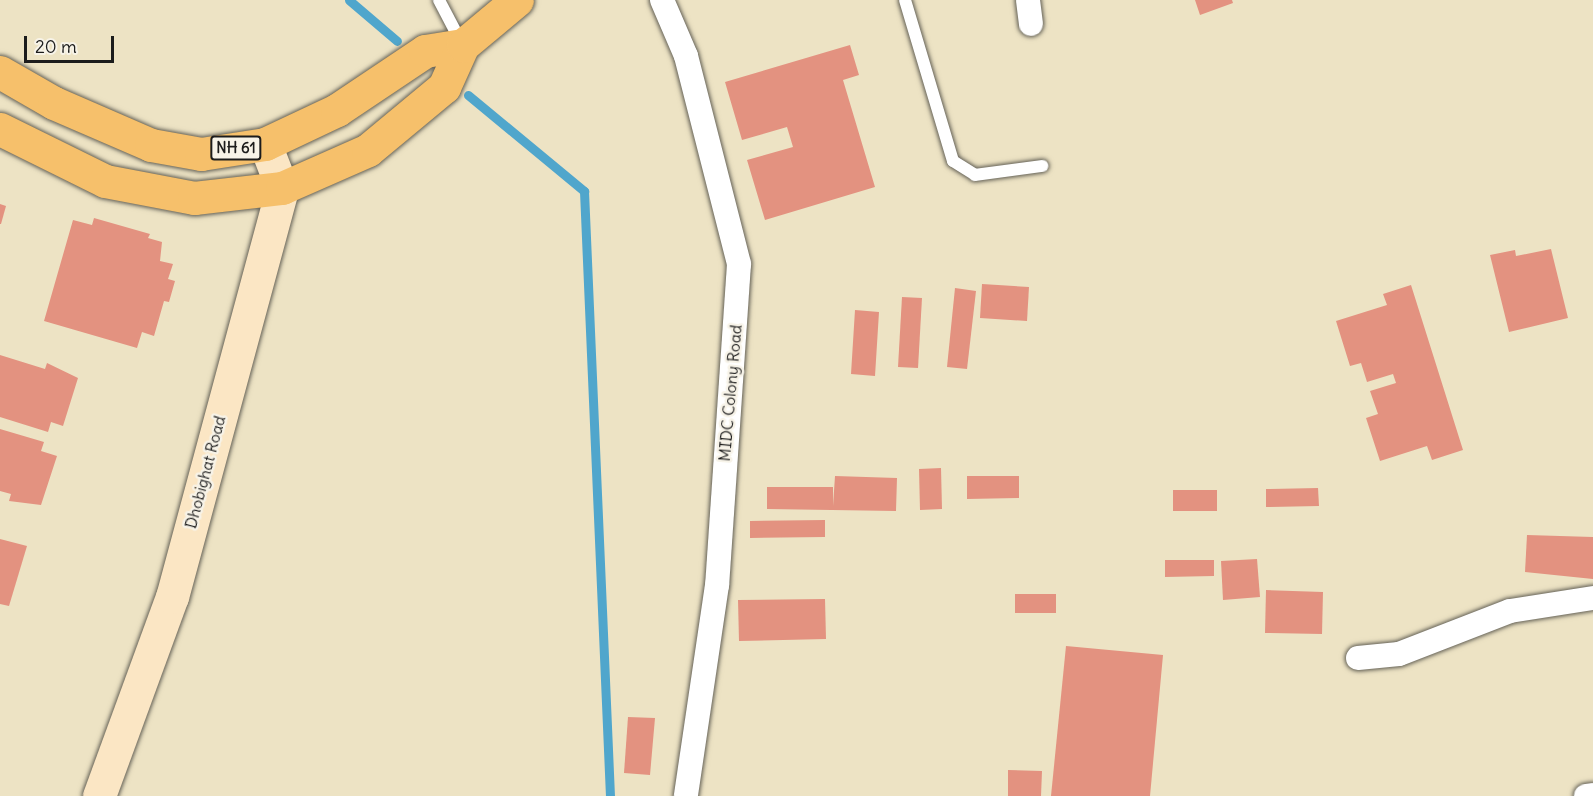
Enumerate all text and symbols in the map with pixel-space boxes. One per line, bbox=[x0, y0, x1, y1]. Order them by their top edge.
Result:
scale bar bbox=[27, 24, 117, 62]
text: 20 m bbox=[35, 35, 77, 58]
road number: NH 61 bbox=[209, 136, 263, 160]
street label: MIDC Colony Road bbox=[714, 324, 746, 462]
street label: Dhobighat Road bbox=[181, 413, 229, 531]

